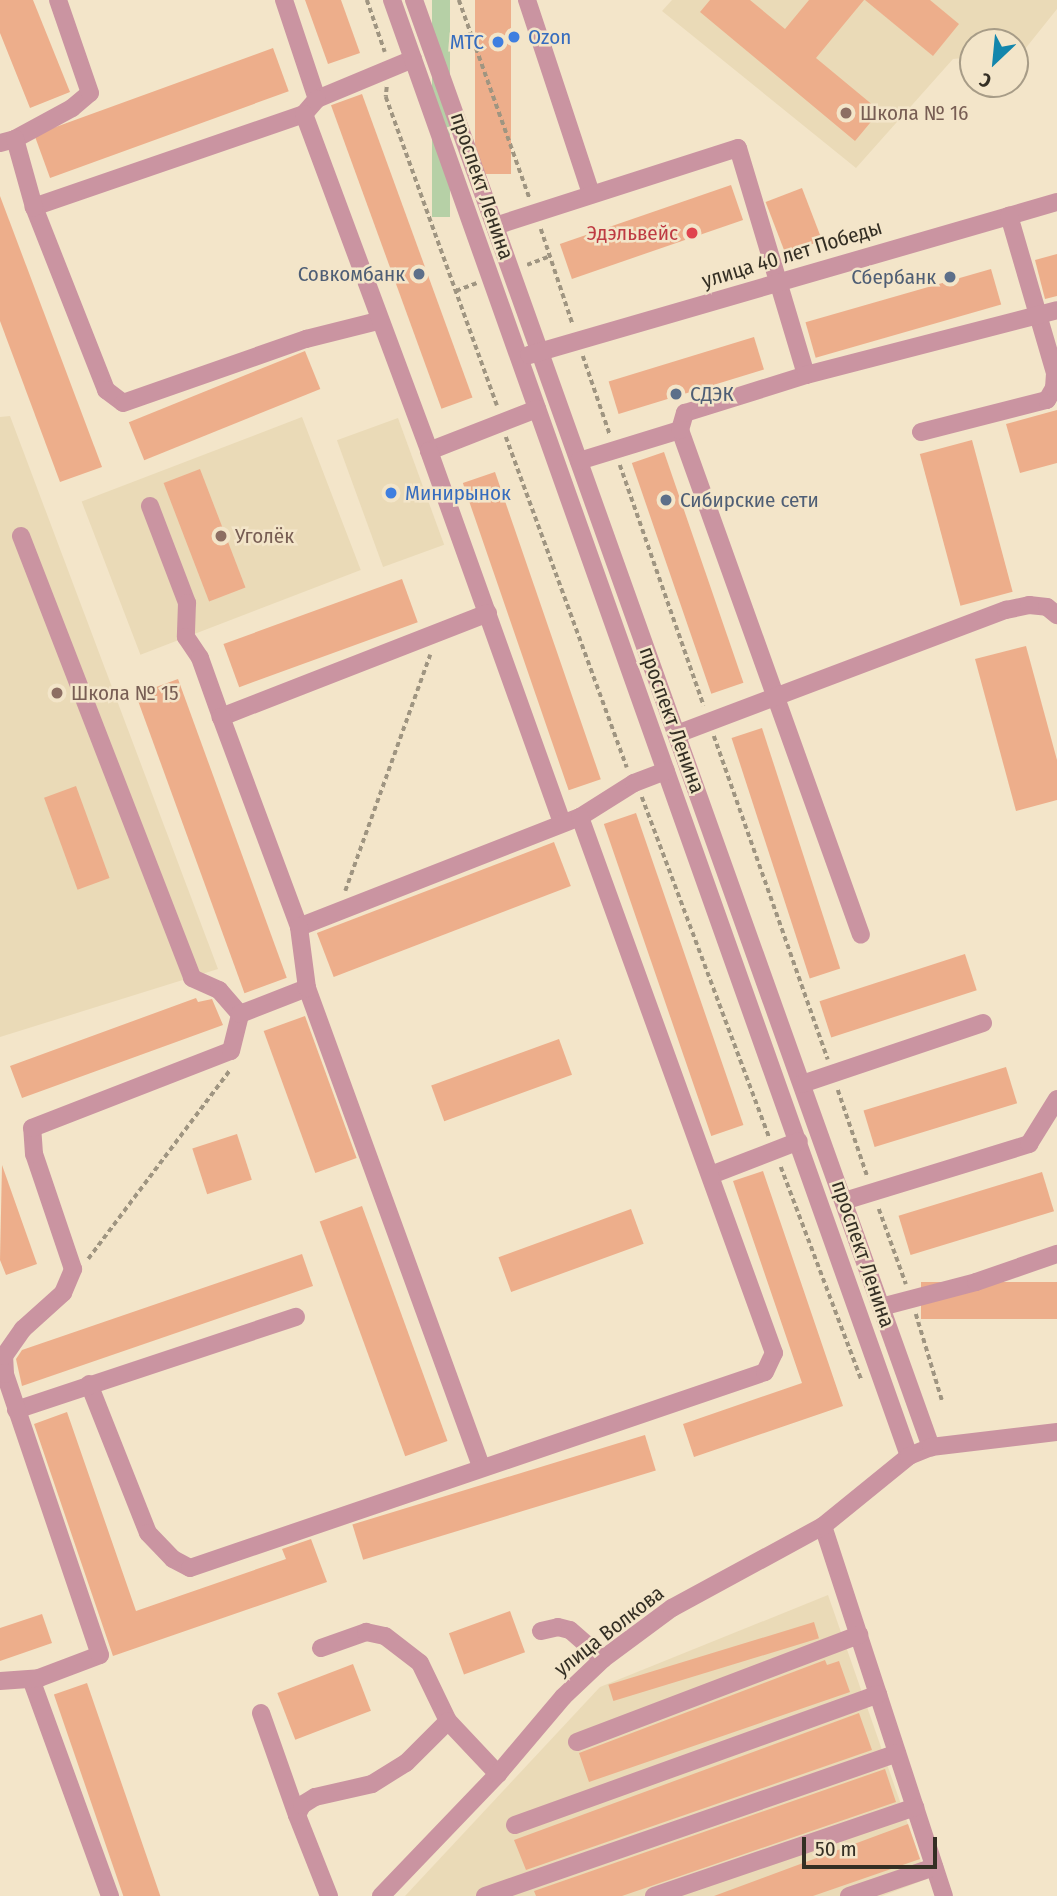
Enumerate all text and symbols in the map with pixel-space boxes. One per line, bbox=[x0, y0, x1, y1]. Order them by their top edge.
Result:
place label: Ozon bbox=[528, 24, 571, 50]
north arrow bbox=[959, 28, 1029, 98]
place label: МТС bbox=[450, 29, 484, 55]
marker: Ozon bbox=[506, 29, 522, 45]
marker: МТС bbox=[490, 34, 506, 50]
text: С bbox=[976, 68, 995, 93]
place label: Школа № 16 bbox=[860, 100, 968, 126]
marker: Школа № 16 bbox=[838, 105, 854, 121]
street label: проспект Ленина bbox=[445, 109, 519, 263]
street label: улица 40 лет Победы bbox=[699, 215, 885, 293]
place label: Эдэльвейс bbox=[587, 220, 678, 246]
marker: Эдэльвейс bbox=[684, 225, 700, 241]
place label: Совкомбанк bbox=[298, 261, 405, 287]
place label: Сбербанк bbox=[851, 264, 936, 290]
marker: Совкомбанк bbox=[411, 266, 427, 282]
marker: Сбербанк bbox=[942, 269, 958, 285]
place label: СДЭК bbox=[690, 381, 734, 407]
marker: СДЭК bbox=[668, 386, 684, 402]
place label: Минирынок bbox=[405, 480, 511, 506]
marker: Минирынок bbox=[383, 485, 399, 501]
place label: Сибирские сети bbox=[680, 487, 819, 513]
marker: Сибирские сети bbox=[658, 492, 674, 508]
place label: Уголёк bbox=[235, 523, 294, 549]
marker: Уголёк bbox=[213, 528, 229, 544]
street label: проспект Ленина bbox=[634, 643, 710, 797]
place label: Школа № 15 bbox=[71, 680, 179, 706]
marker: Школа № 15 bbox=[49, 685, 65, 701]
street label: проспект Ленина bbox=[826, 1177, 900, 1331]
street label: улица Волкова bbox=[549, 1580, 669, 1682]
scale bar bbox=[805, 1822, 940, 1866]
text: 50 m bbox=[815, 1836, 857, 1862]

